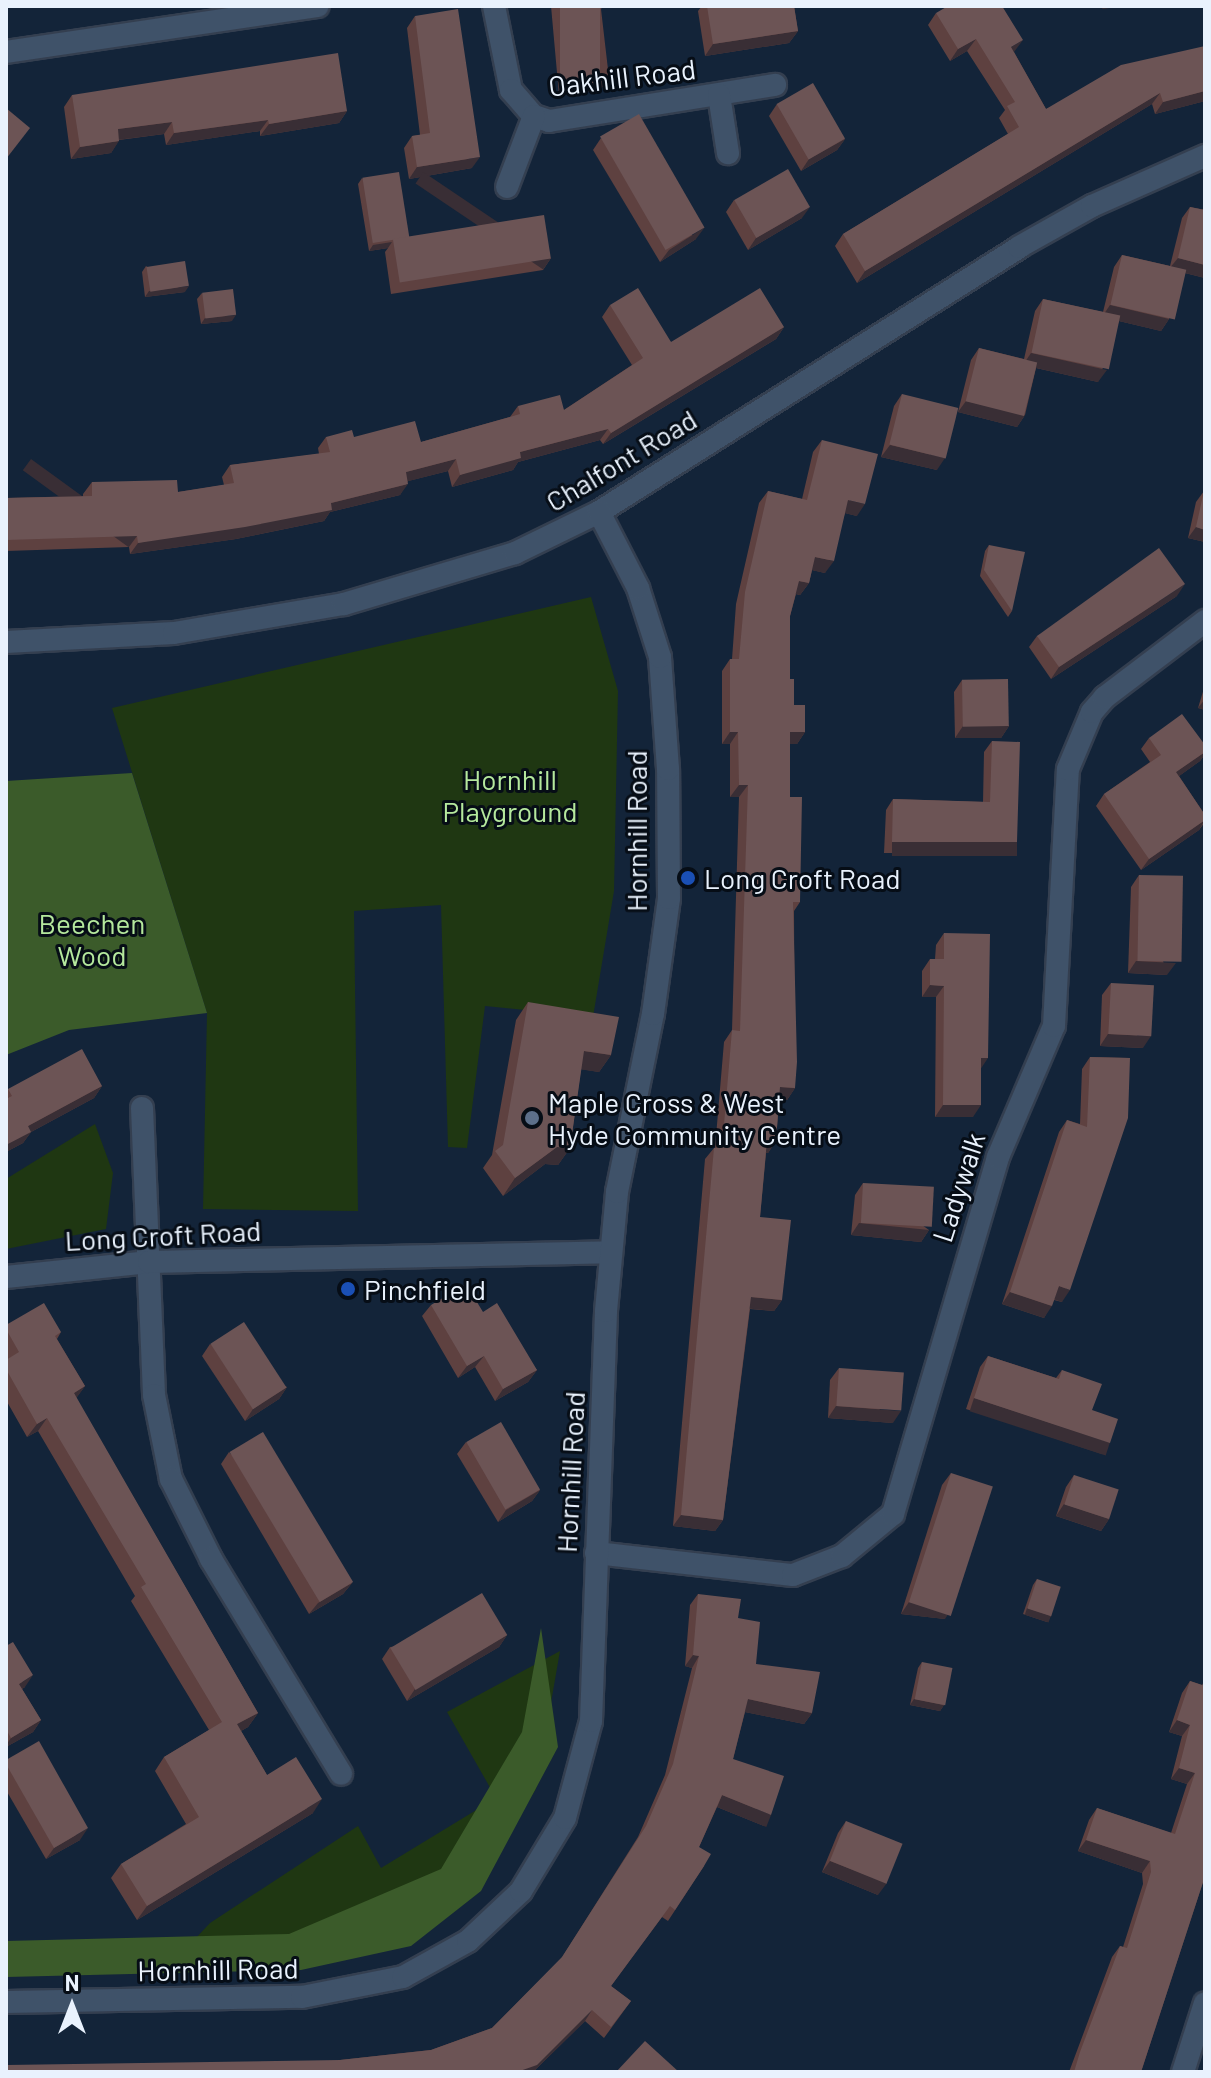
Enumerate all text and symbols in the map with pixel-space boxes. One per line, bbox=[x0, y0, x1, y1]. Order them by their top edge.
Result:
street label: Oakhill Road bbox=[546, 51, 698, 103]
street label: Chalfont Road bbox=[540, 402, 702, 518]
street label: Hornhill Road bbox=[619, 750, 653, 912]
park label: Hornhill Playground bbox=[443, 762, 577, 828]
place label: Long Croft Road bbox=[704, 861, 901, 895]
marker: Long Croft Road bbox=[679, 869, 697, 887]
park label: Beechen Wood bbox=[39, 906, 145, 972]
place label: Maple Cross & West Hyde Community Centre bbox=[548, 1085, 841, 1151]
marker: Maple Cross & West Hyde Community Centre bbox=[523, 1109, 541, 1127]
street label: Ladywalk bbox=[925, 1128, 991, 1246]
street label: Long Croft Road bbox=[64, 1213, 262, 1257]
place label: Pinchfield bbox=[364, 1272, 486, 1306]
marker: Pinchfield bbox=[339, 1280, 357, 1298]
street label: Hornhill Road bbox=[549, 1391, 591, 1553]
street label: Hornhill Road bbox=[137, 1951, 299, 1987]
north arrow bbox=[32, 1966, 112, 2046]
text: N bbox=[65, 1969, 79, 1995]

